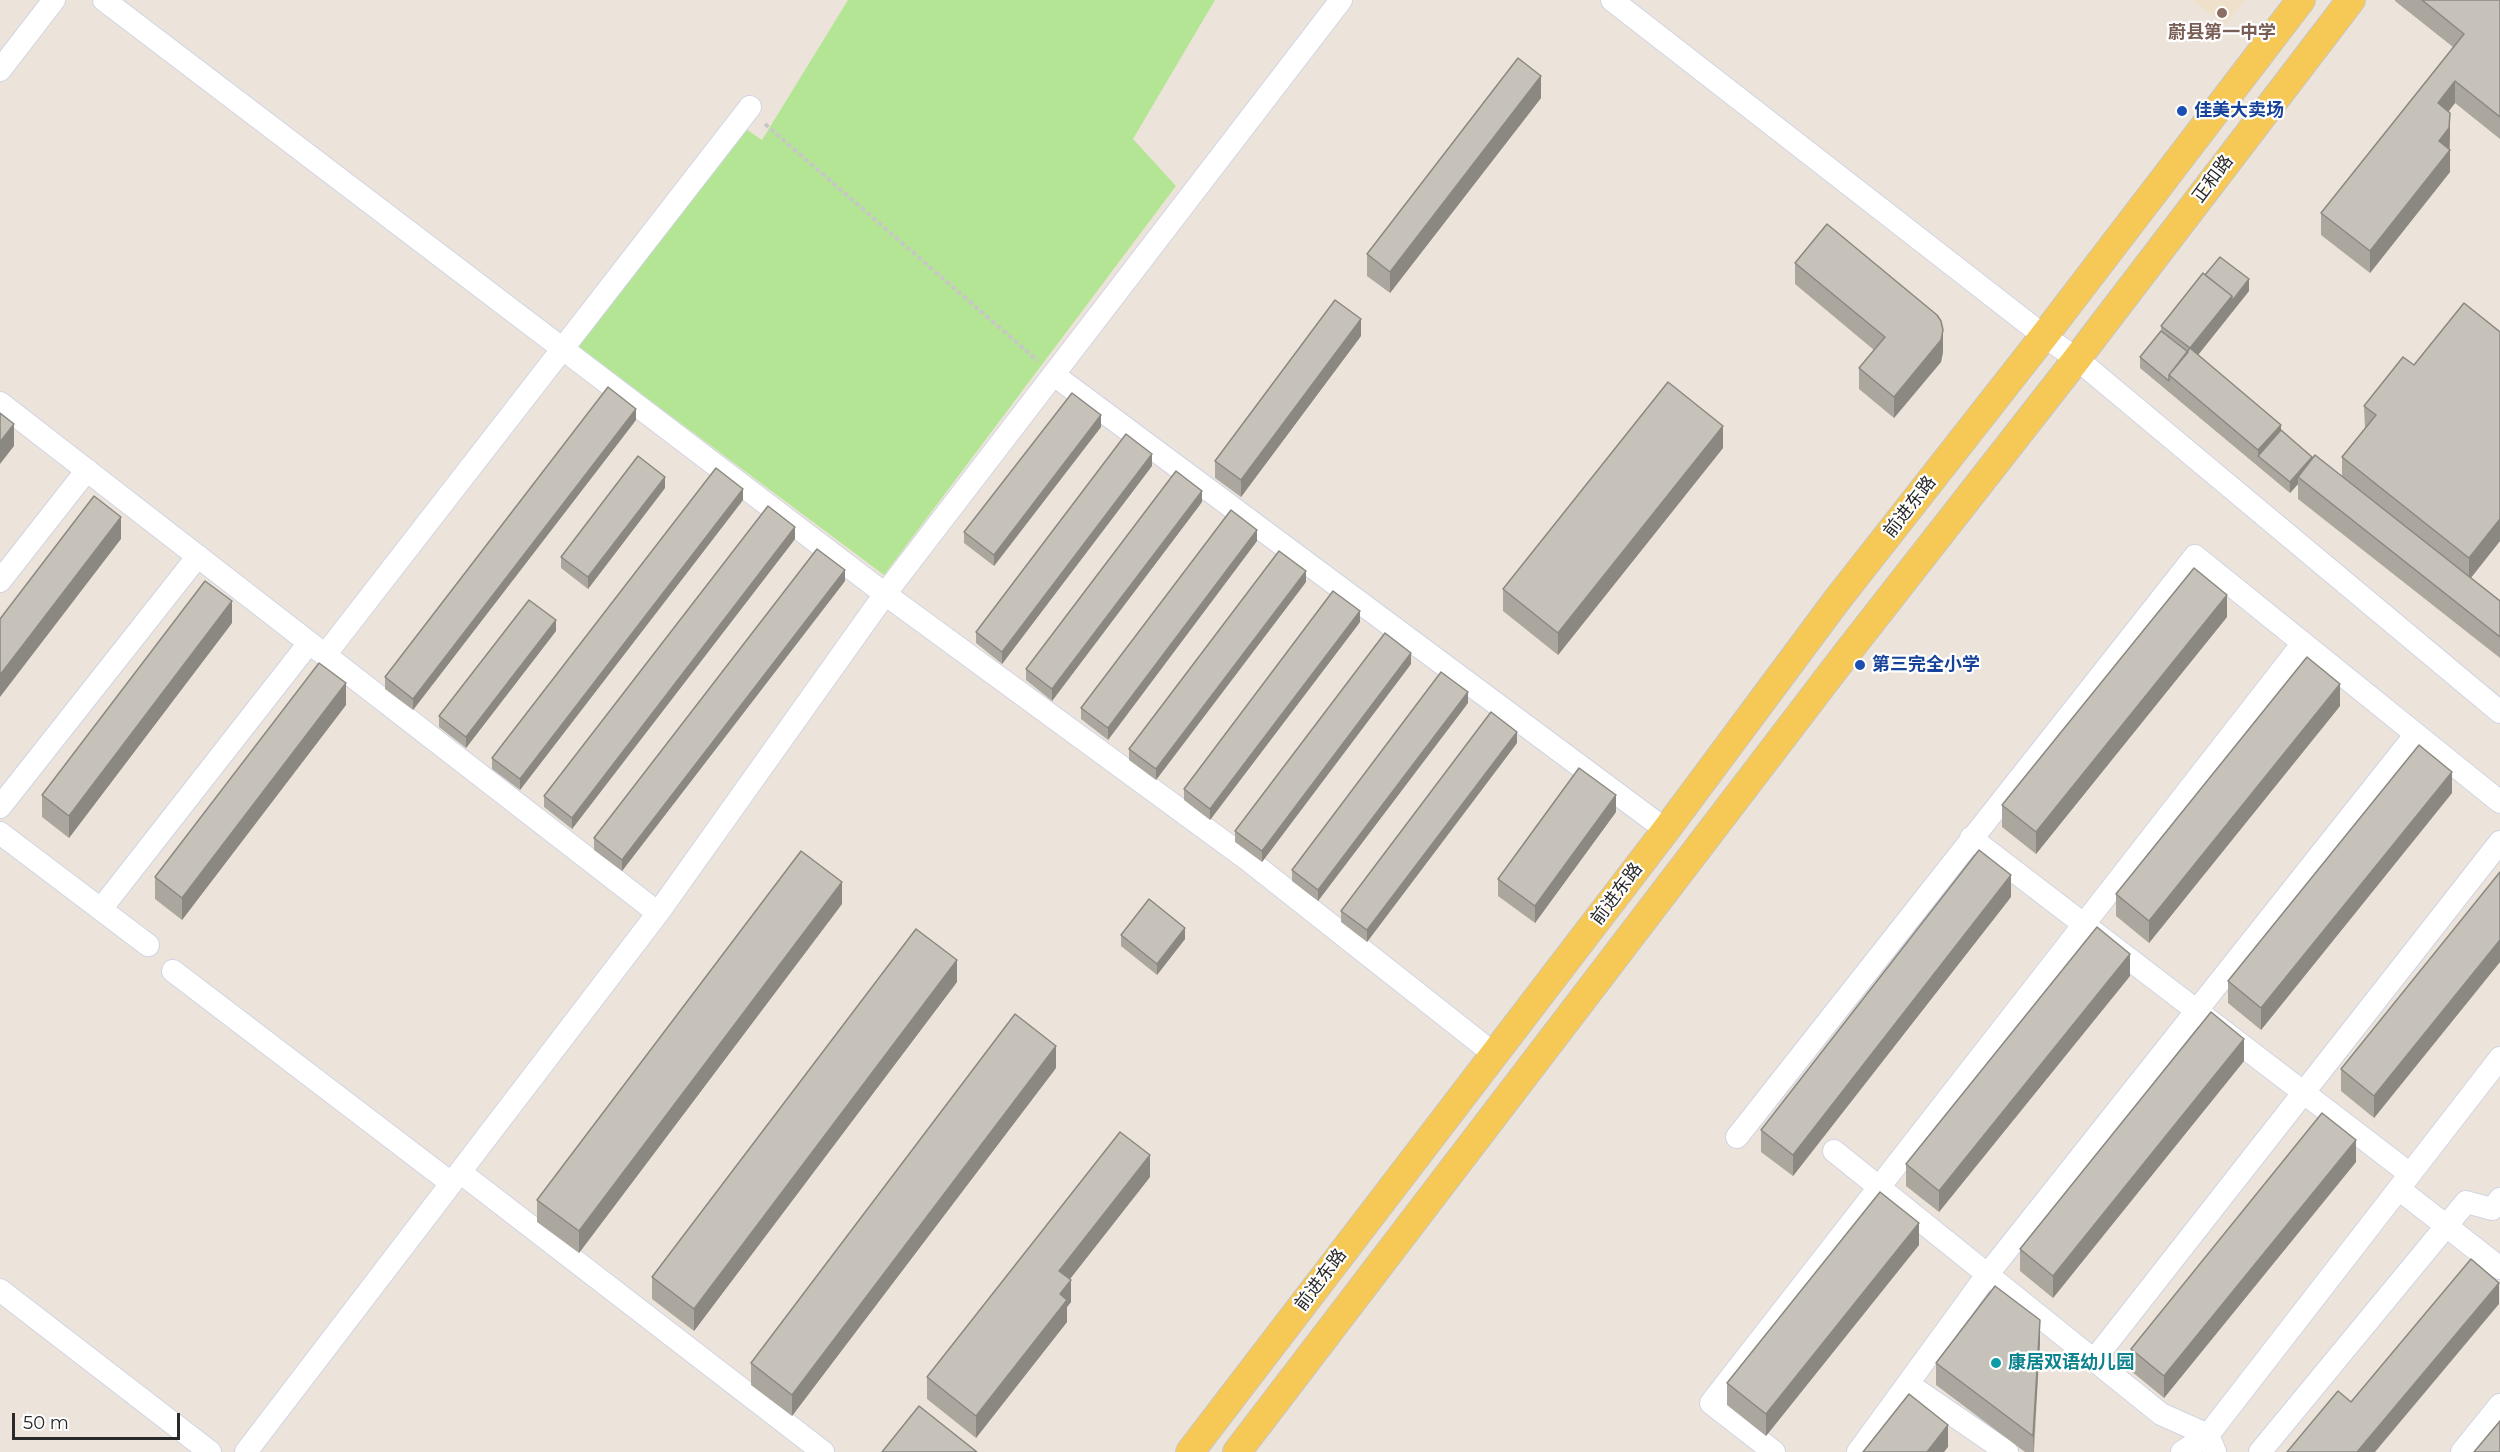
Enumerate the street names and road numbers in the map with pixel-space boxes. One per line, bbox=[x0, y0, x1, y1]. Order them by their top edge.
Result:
street label: 正和路 bbox=[2188, 151, 2238, 207]
street label: 前进东路 bbox=[1879, 472, 1941, 542]
street label: 前进东路 bbox=[1587, 859, 1647, 929]
street label: 前进东路 bbox=[1291, 1245, 1351, 1315]

